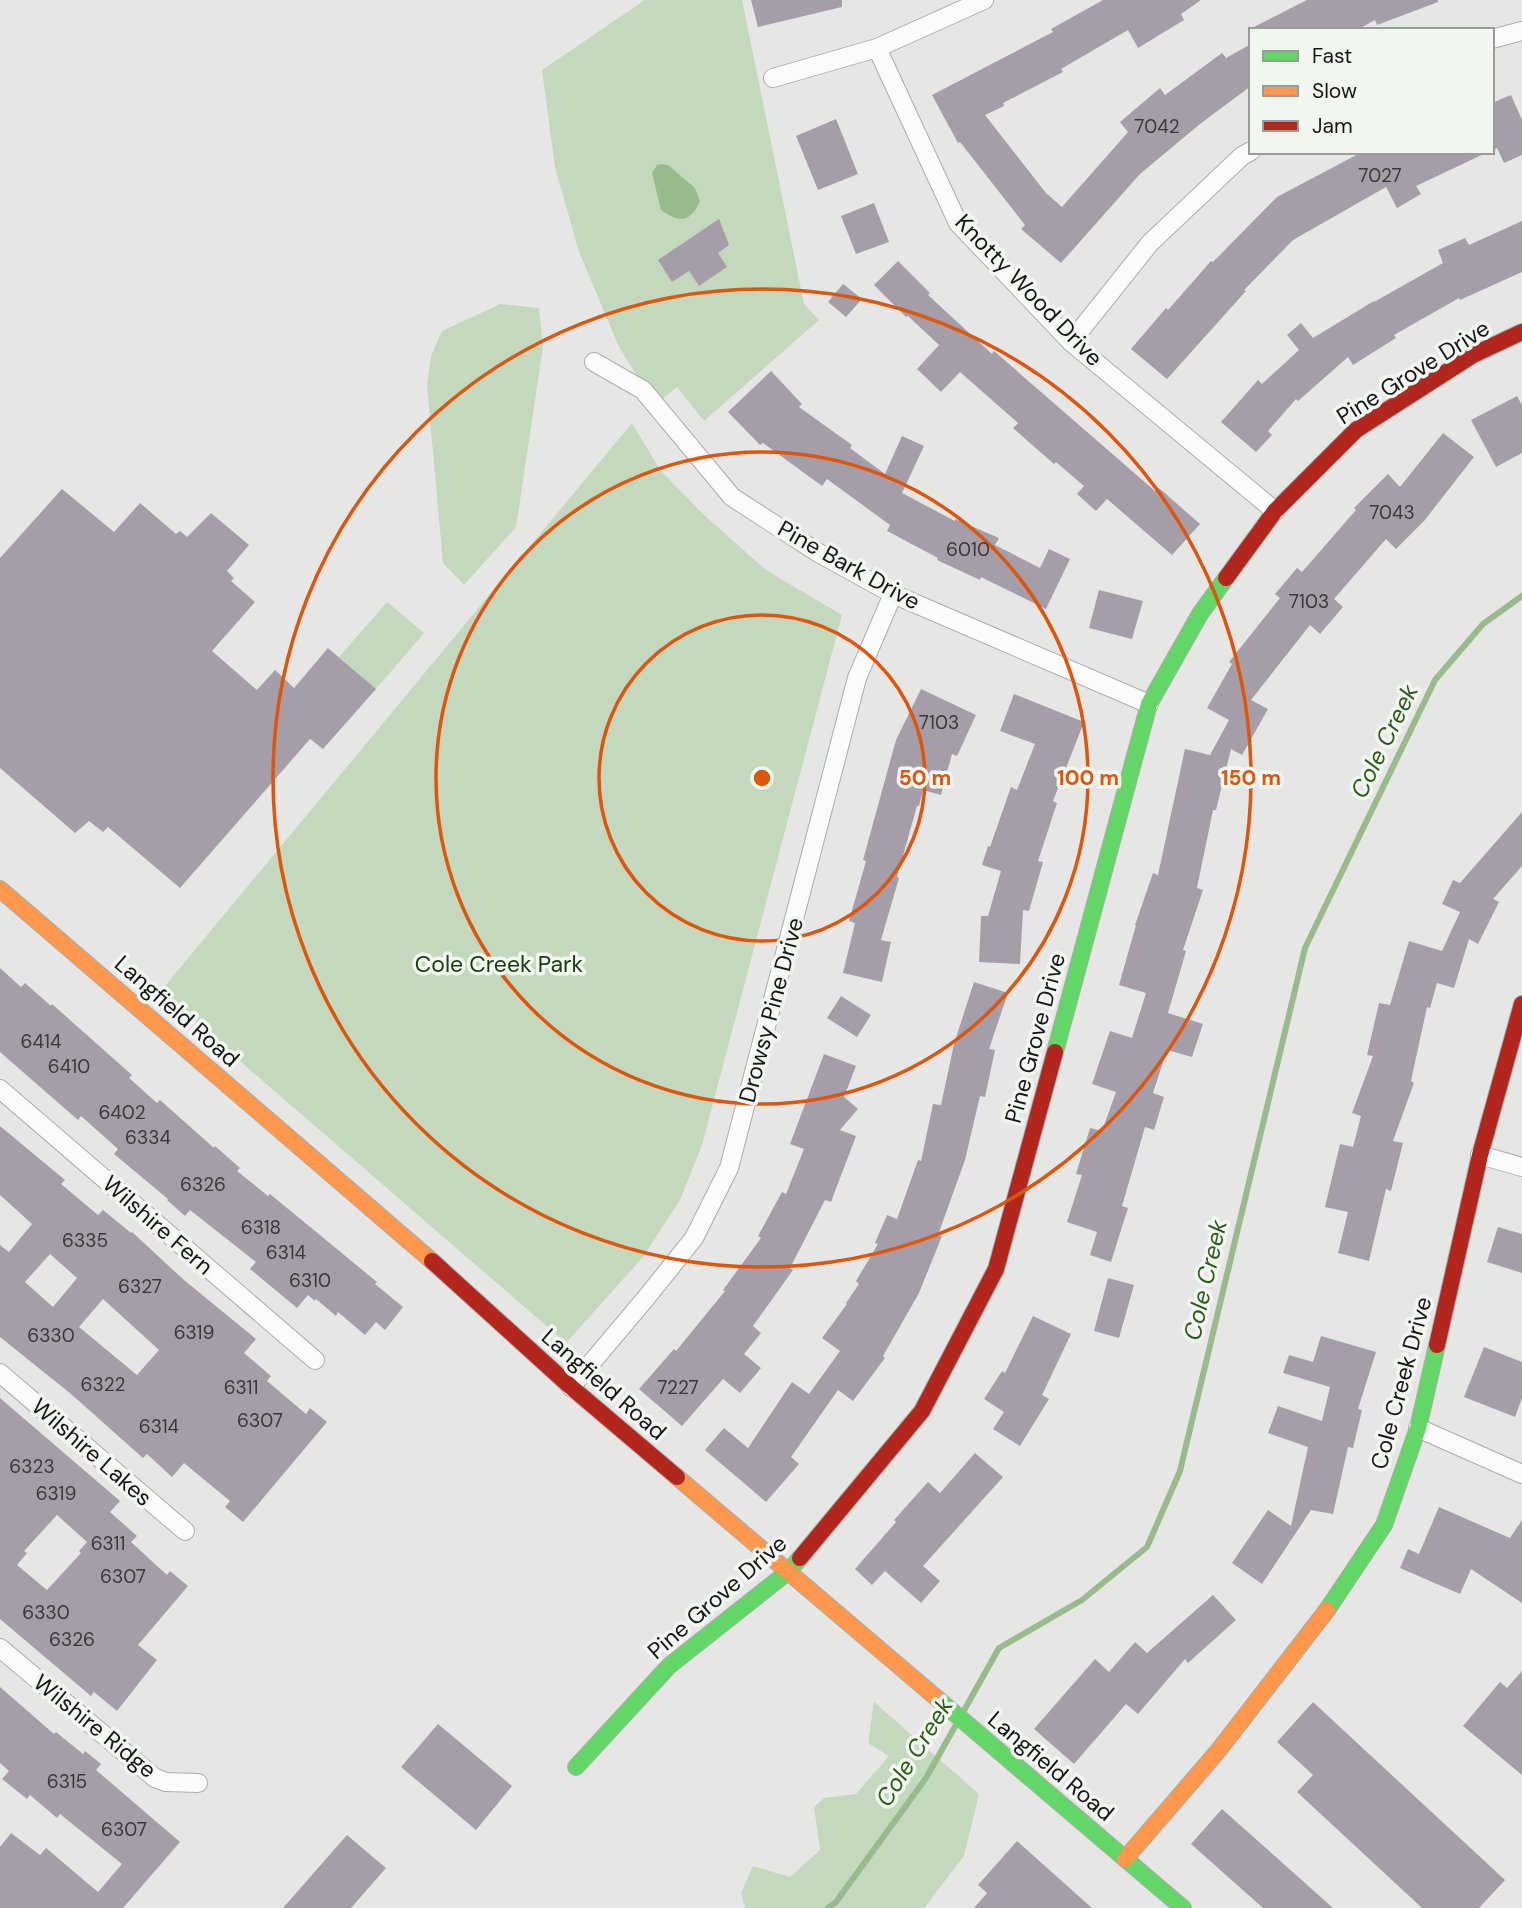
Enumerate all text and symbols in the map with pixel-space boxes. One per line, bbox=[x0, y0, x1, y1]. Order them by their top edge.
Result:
legend bbox=[1249, 28, 1494, 154]
text: Fast bbox=[1312, 42, 1352, 70]
text: Slow bbox=[1312, 77, 1357, 105]
text: Jam bbox=[1312, 112, 1353, 140]
house number: 7042 bbox=[1134, 114, 1180, 139]
house number: 7027 bbox=[1358, 163, 1402, 188]
street label: Knotty Wood Drive bbox=[949, 208, 1109, 372]
street label: Pine Grove Drive bbox=[1331, 313, 1495, 431]
house number: 7043 bbox=[1369, 500, 1415, 525]
street label: Pine Bark Drive bbox=[772, 514, 926, 616]
house number: 6010 bbox=[946, 537, 990, 562]
house number: 7103 bbox=[1289, 589, 1329, 614]
water label: Cole Creek bbox=[1343, 678, 1425, 803]
house number: 7103 bbox=[919, 710, 959, 735]
text: 50 m bbox=[899, 764, 951, 792]
text: 100 m bbox=[1057, 764, 1119, 792]
text: 150 m bbox=[1221, 764, 1281, 792]
centre of rings bbox=[750, 766, 774, 790]
street label: Drowsy Pine Drive bbox=[732, 914, 810, 1106]
street label: Langfield Road bbox=[108, 949, 246, 1073]
park label: Cole Creek Park bbox=[415, 949, 584, 979]
street label: Pine Grove Drive bbox=[998, 950, 1072, 1126]
house number: 6414 bbox=[21, 1029, 61, 1054]
house number: 6410 bbox=[48, 1054, 90, 1079]
house number: 6402 bbox=[98, 1100, 146, 1125]
house number: 6334 bbox=[125, 1125, 171, 1150]
street label: Wilshire Fern bbox=[96, 1169, 220, 1281]
house number: 6326 bbox=[180, 1172, 226, 1197]
house number: 6318 bbox=[241, 1215, 281, 1240]
water label: Cole Creek bbox=[1176, 1216, 1234, 1343]
house number: 6335 bbox=[62, 1228, 108, 1253]
house number: 6314 bbox=[266, 1240, 306, 1265]
house number: 6310 bbox=[289, 1268, 331, 1293]
house number: 6327 bbox=[118, 1274, 162, 1299]
street label: Cole Creek Drive bbox=[1364, 1293, 1438, 1473]
house number: 6319 bbox=[174, 1320, 214, 1345]
street label: Langfield Road bbox=[535, 1322, 673, 1446]
house number: 6330 bbox=[27, 1323, 75, 1348]
house number: 6322 bbox=[80, 1372, 126, 1397]
house number: 6311 bbox=[224, 1375, 258, 1400]
house number: 7227 bbox=[657, 1375, 699, 1400]
street label: Wilshire Lakes bbox=[25, 1391, 159, 1513]
house number: 6307 bbox=[237, 1408, 283, 1433]
house number: 6314 bbox=[139, 1414, 179, 1439]
house number: 6323 bbox=[9, 1454, 55, 1479]
house number: 6319 bbox=[36, 1481, 76, 1506]
street label: Pine Grove Drive bbox=[641, 1528, 793, 1666]
house number: 6311 bbox=[91, 1531, 125, 1556]
house number: 6307 bbox=[100, 1564, 146, 1589]
house number: 6330 bbox=[22, 1600, 70, 1625]
house number: 6326 bbox=[49, 1627, 95, 1652]
street label: Wilshire Ridge bbox=[27, 1667, 163, 1785]
water label: Cole Creek bbox=[868, 1691, 960, 1812]
street label: Langfield Road bbox=[982, 1704, 1120, 1828]
house number: 6315 bbox=[47, 1769, 87, 1794]
house number: 6307 bbox=[101, 1817, 147, 1842]

